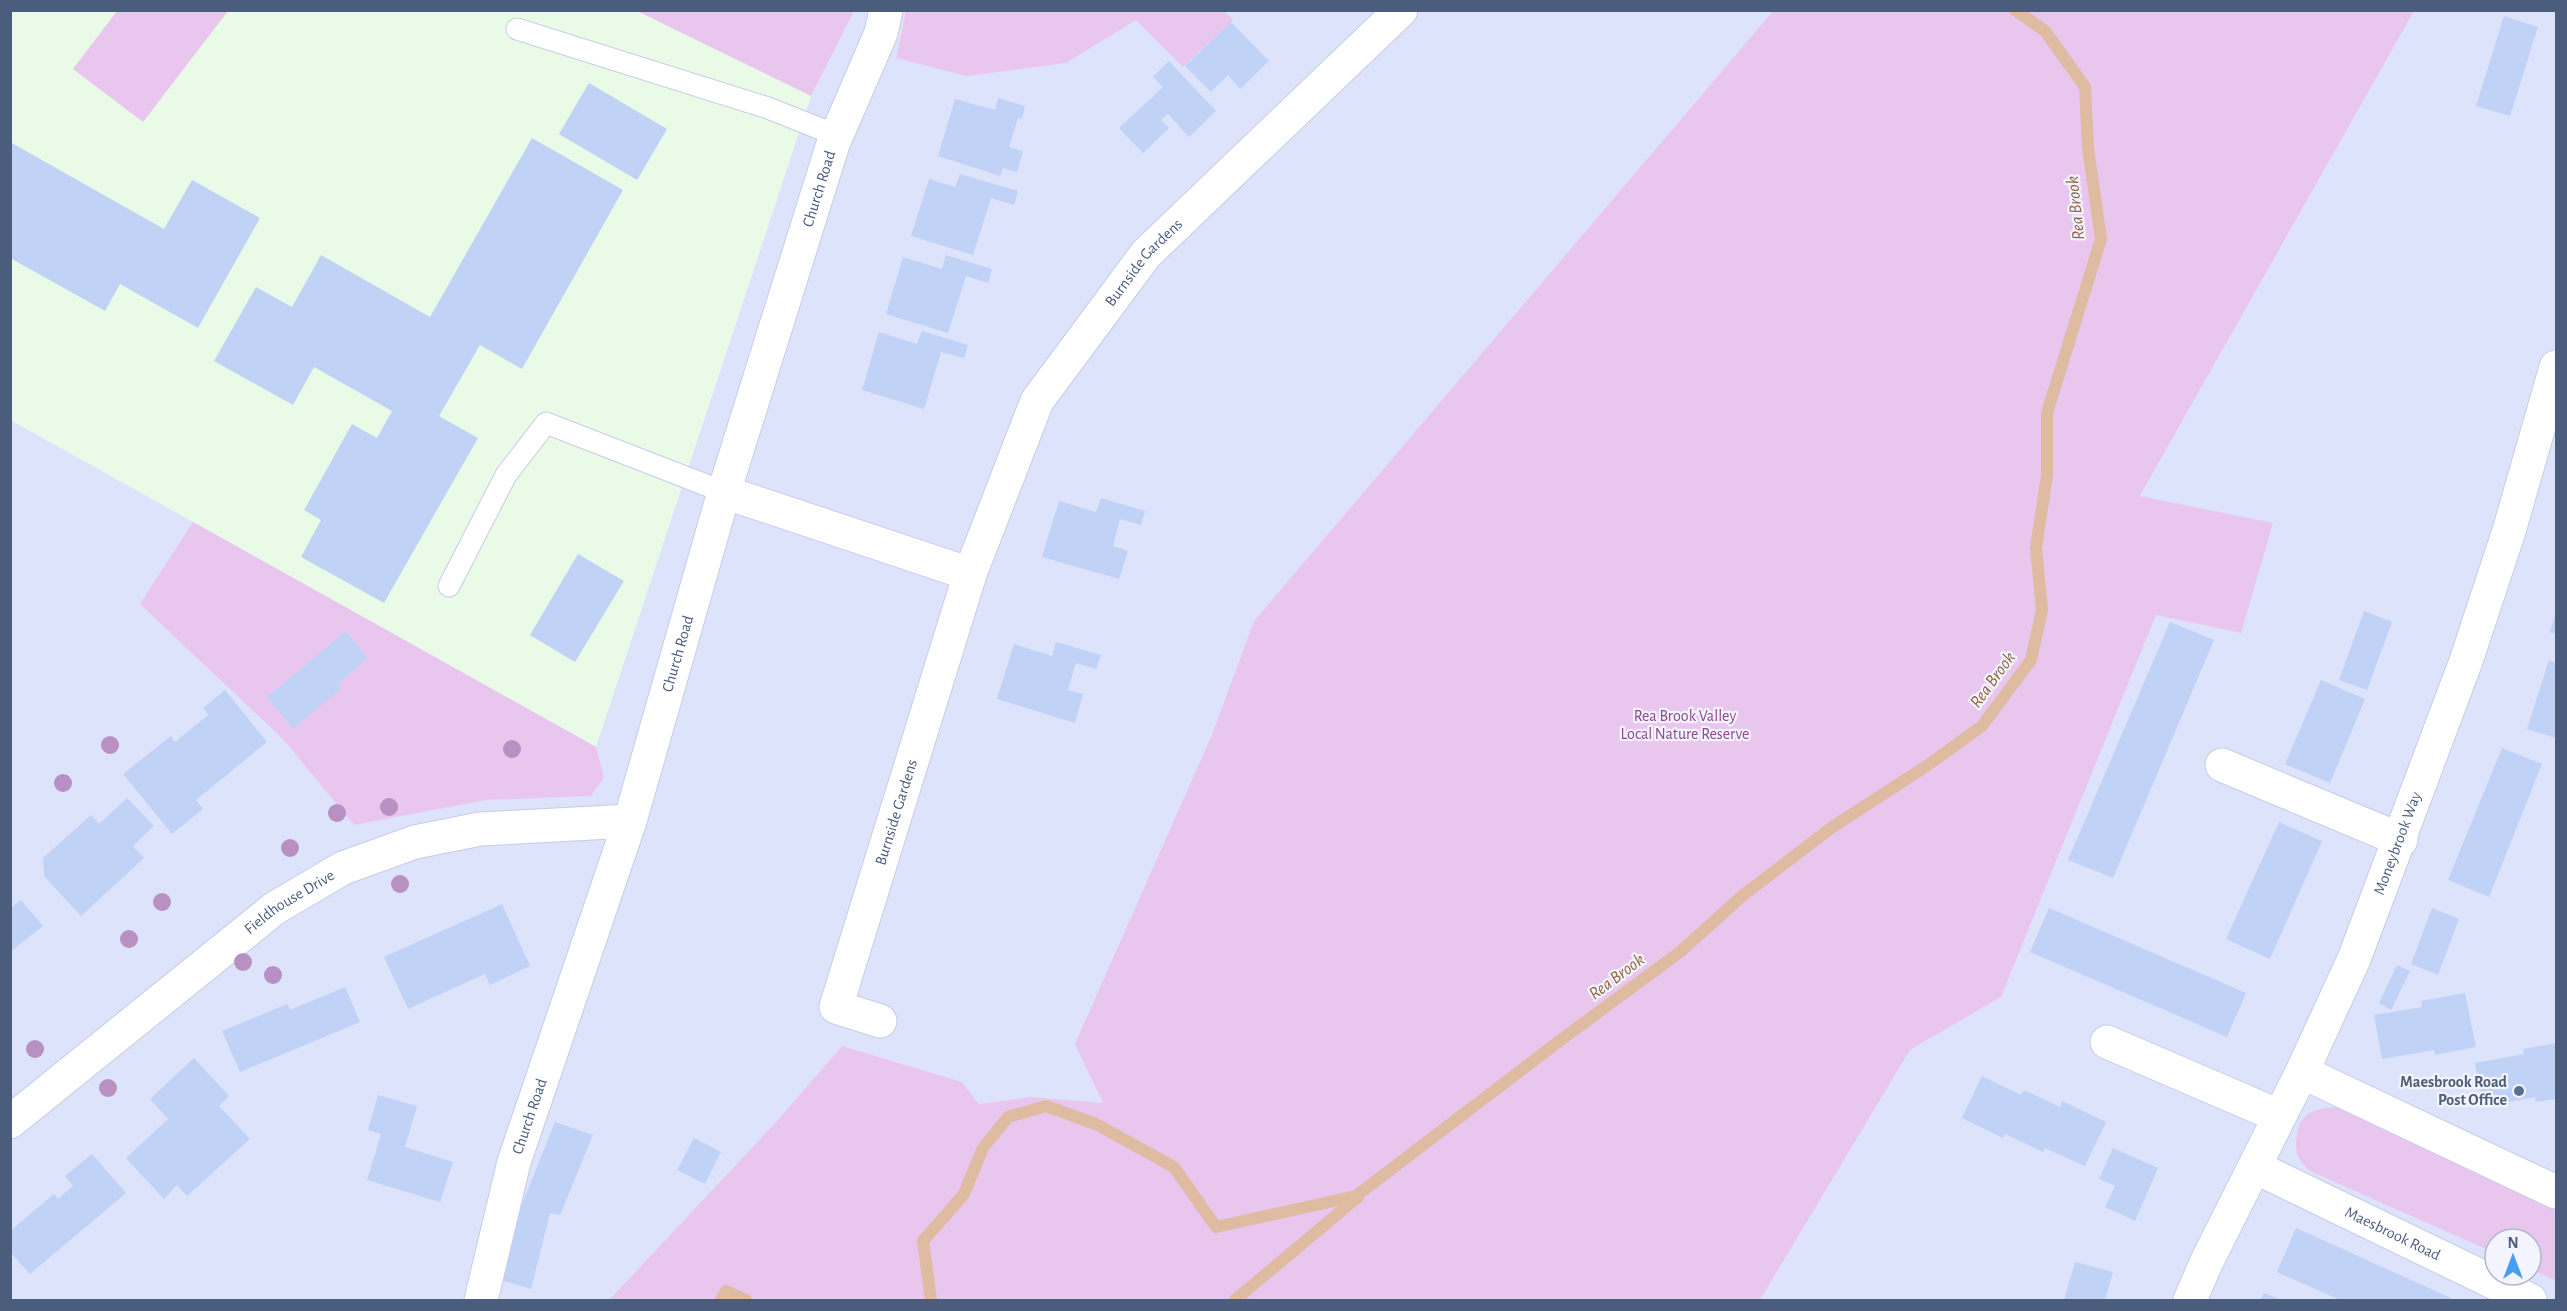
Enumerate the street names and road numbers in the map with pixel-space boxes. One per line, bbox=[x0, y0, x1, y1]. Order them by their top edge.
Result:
street label: Church Road bbox=[800, 149, 838, 229]
street label: Burnside Gardens bbox=[1102, 216, 1186, 309]
street label: Church Road bbox=[659, 614, 696, 694]
street label: Burnside Gardens bbox=[872, 757, 920, 867]
street label: Moneybrook Way bbox=[2371, 789, 2425, 897]
street label: Fieldhouse Drive bbox=[241, 867, 337, 937]
street label: Church Road bbox=[509, 1077, 550, 1156]
street label: Maesbrook Road bbox=[2342, 1204, 2443, 1263]

